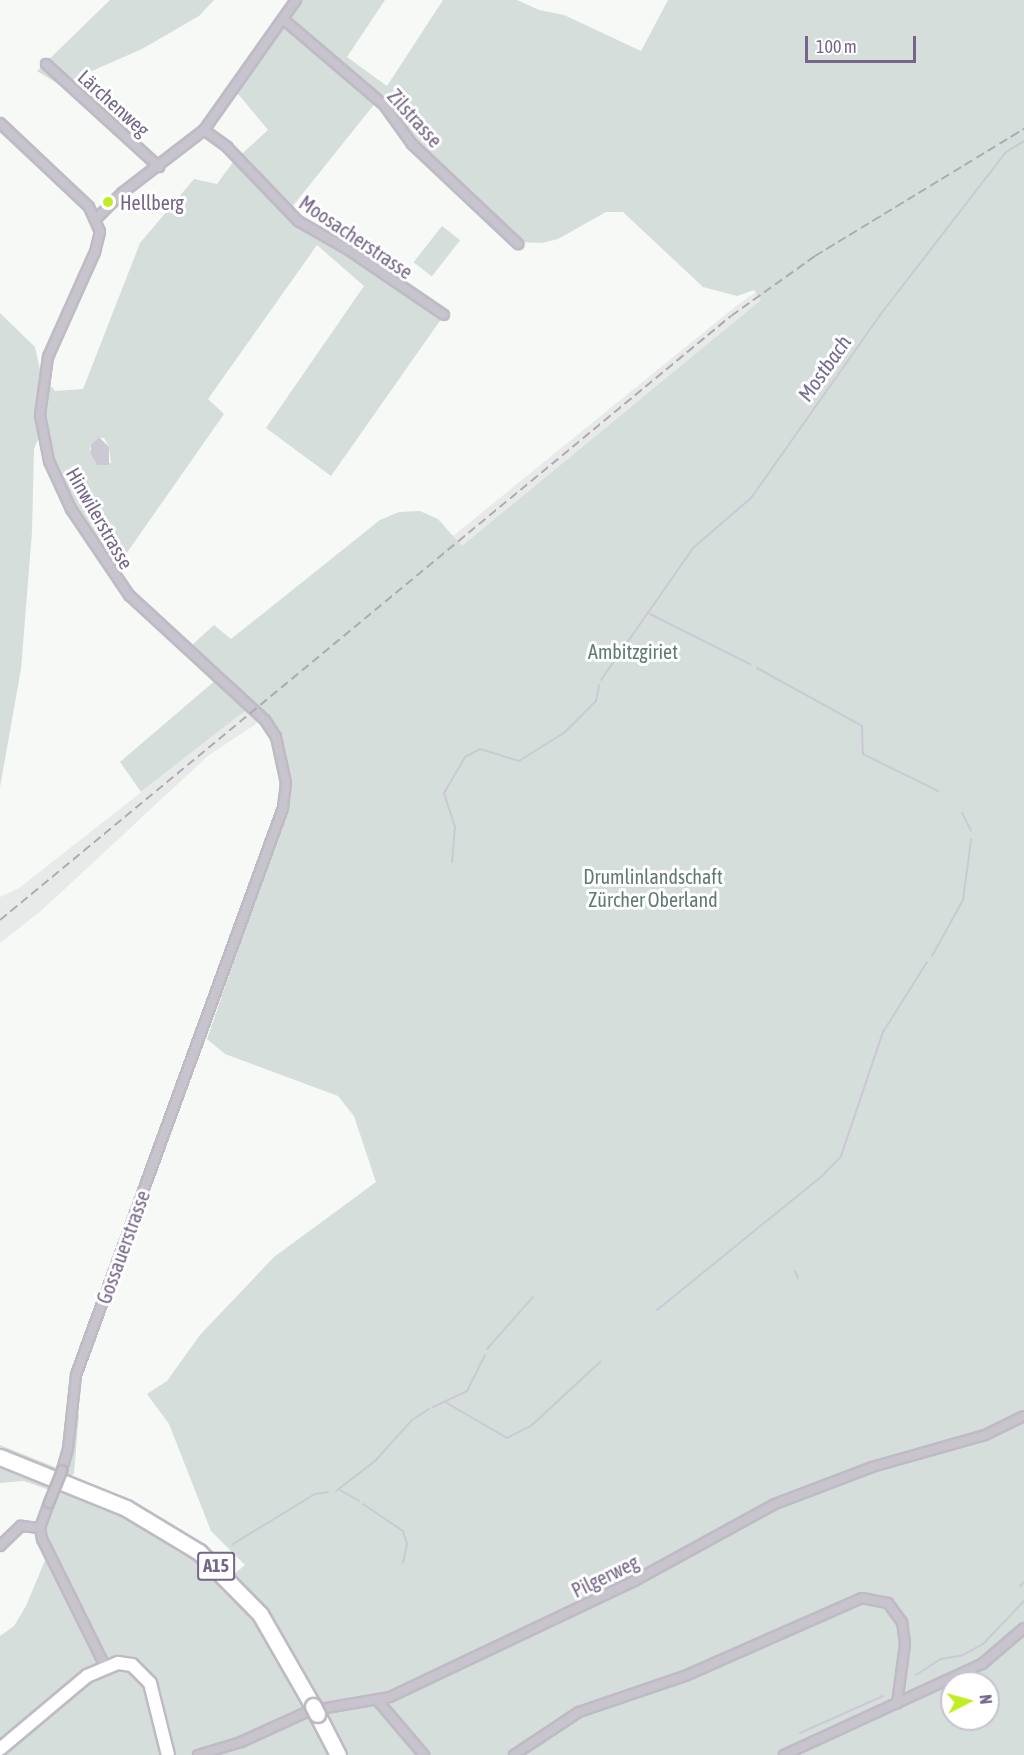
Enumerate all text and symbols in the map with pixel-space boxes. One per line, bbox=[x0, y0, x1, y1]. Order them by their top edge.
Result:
scale bar bbox=[808, 24, 919, 62]
text: 100 m bbox=[816, 36, 857, 57]
street label: Lärchenweg bbox=[73, 65, 155, 141]
street label: Zilstrasse bbox=[383, 84, 447, 152]
place label: Hellberg bbox=[120, 190, 184, 214]
street label: Moosacherstrasse bbox=[295, 190, 417, 284]
marker: Hellberg bbox=[101, 195, 115, 209]
water label: Mostbach bbox=[792, 330, 856, 406]
street label: Hinwilerstrasse bbox=[61, 463, 139, 573]
park label: Ambitzgiriet bbox=[588, 639, 678, 663]
park label: Drumlinlandschaft Zürcher Oberland bbox=[583, 864, 723, 911]
street label: Gossauerstrasse bbox=[91, 1187, 155, 1307]
street label: Pilgerweg bbox=[568, 1550, 642, 1602]
road number: A15 bbox=[196, 1551, 236, 1581]
north arrow bbox=[940, 1671, 1000, 1731]
text: N bbox=[976, 1694, 995, 1705]

